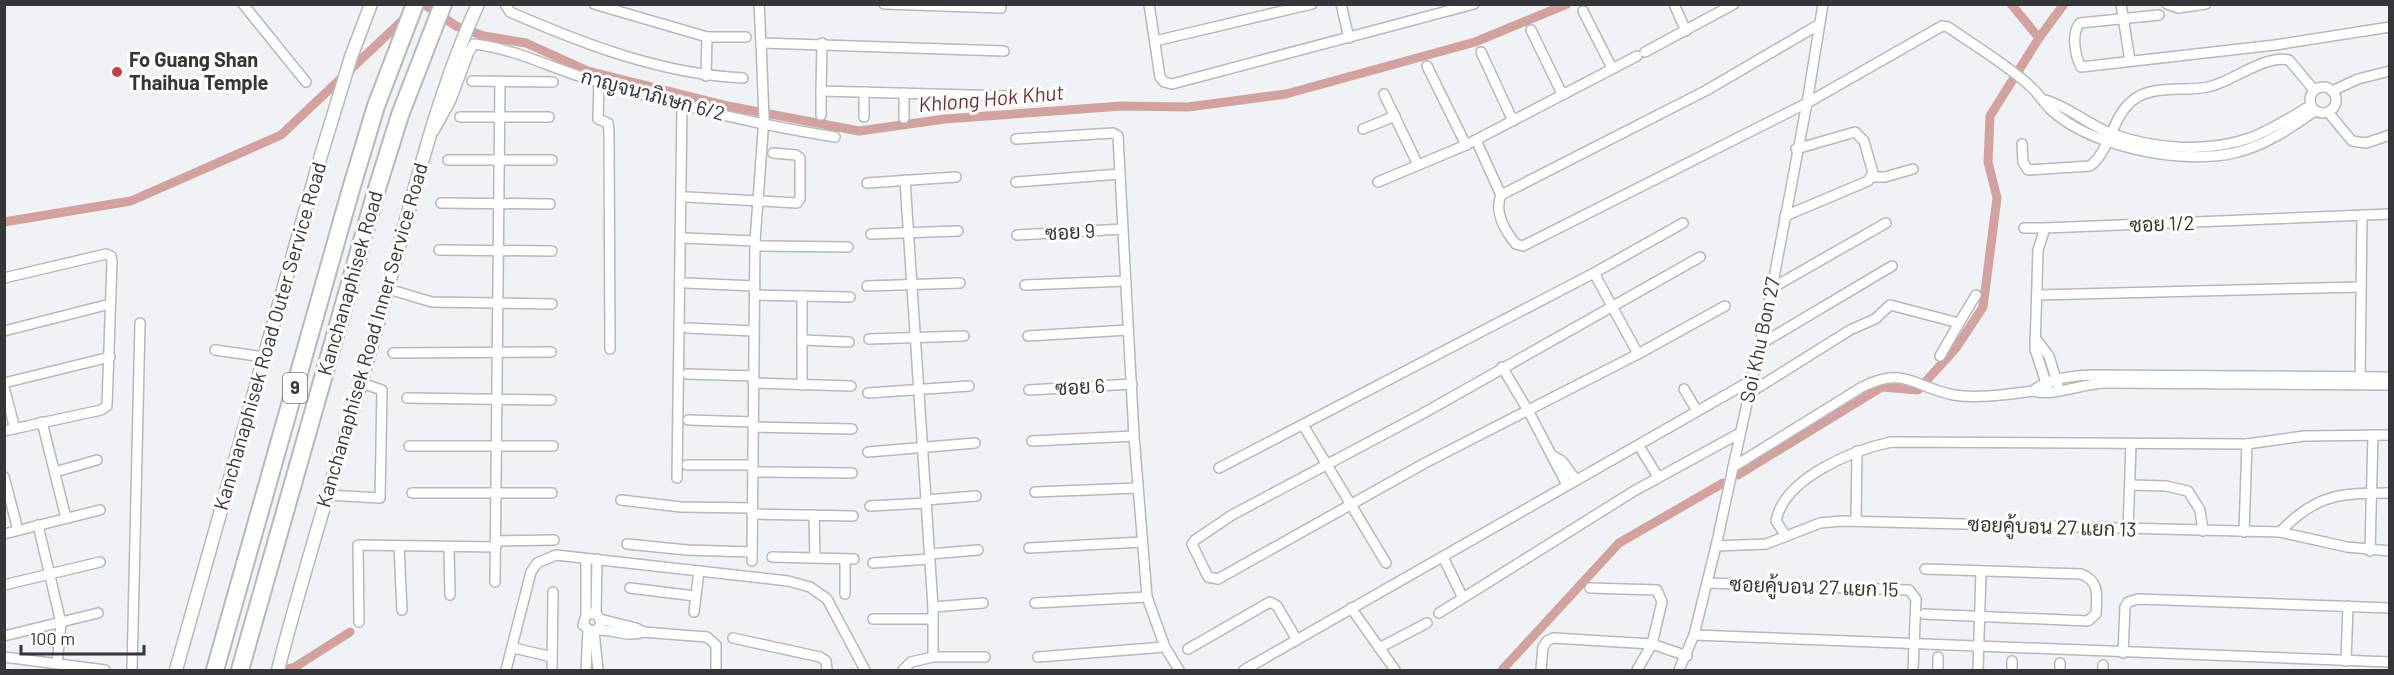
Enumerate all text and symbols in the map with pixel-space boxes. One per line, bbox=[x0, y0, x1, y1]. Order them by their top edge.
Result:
place label: Fo Guang Shan Thaihua Temple bbox=[129, 47, 269, 94]
street label: กาญจนาภิเษก 6/2 bbox=[578, 63, 728, 126]
marker: Fo Guang Shan Thaihua Temple bbox=[110, 65, 124, 79]
water label: Khlong Hok Khut bbox=[917, 79, 1065, 116]
street label: Kanchanaphisek Road Outer Service Road bbox=[208, 159, 330, 513]
street label: Kanchanaphisek Road Inner Service Road bbox=[310, 160, 432, 510]
street label: Kanchanaphisek Road bbox=[311, 188, 387, 378]
street label: ซอย 1/2 bbox=[2129, 210, 2195, 236]
street label: ซอย 9 bbox=[1044, 218, 1096, 244]
street label: Soi Khu Bon 27 bbox=[1734, 274, 1784, 405]
road number: 9 bbox=[283, 373, 307, 403]
street label: ซอย 6 bbox=[1054, 373, 1105, 399]
street label: ซอยคู้บอน 27 แยก 13 bbox=[1967, 511, 2137, 545]
street label: ซอยคู้บอน 27 แยก 15 bbox=[1729, 571, 1899, 605]
scale bar bbox=[21, 618, 144, 656]
text: 100 m bbox=[30, 627, 75, 649]

